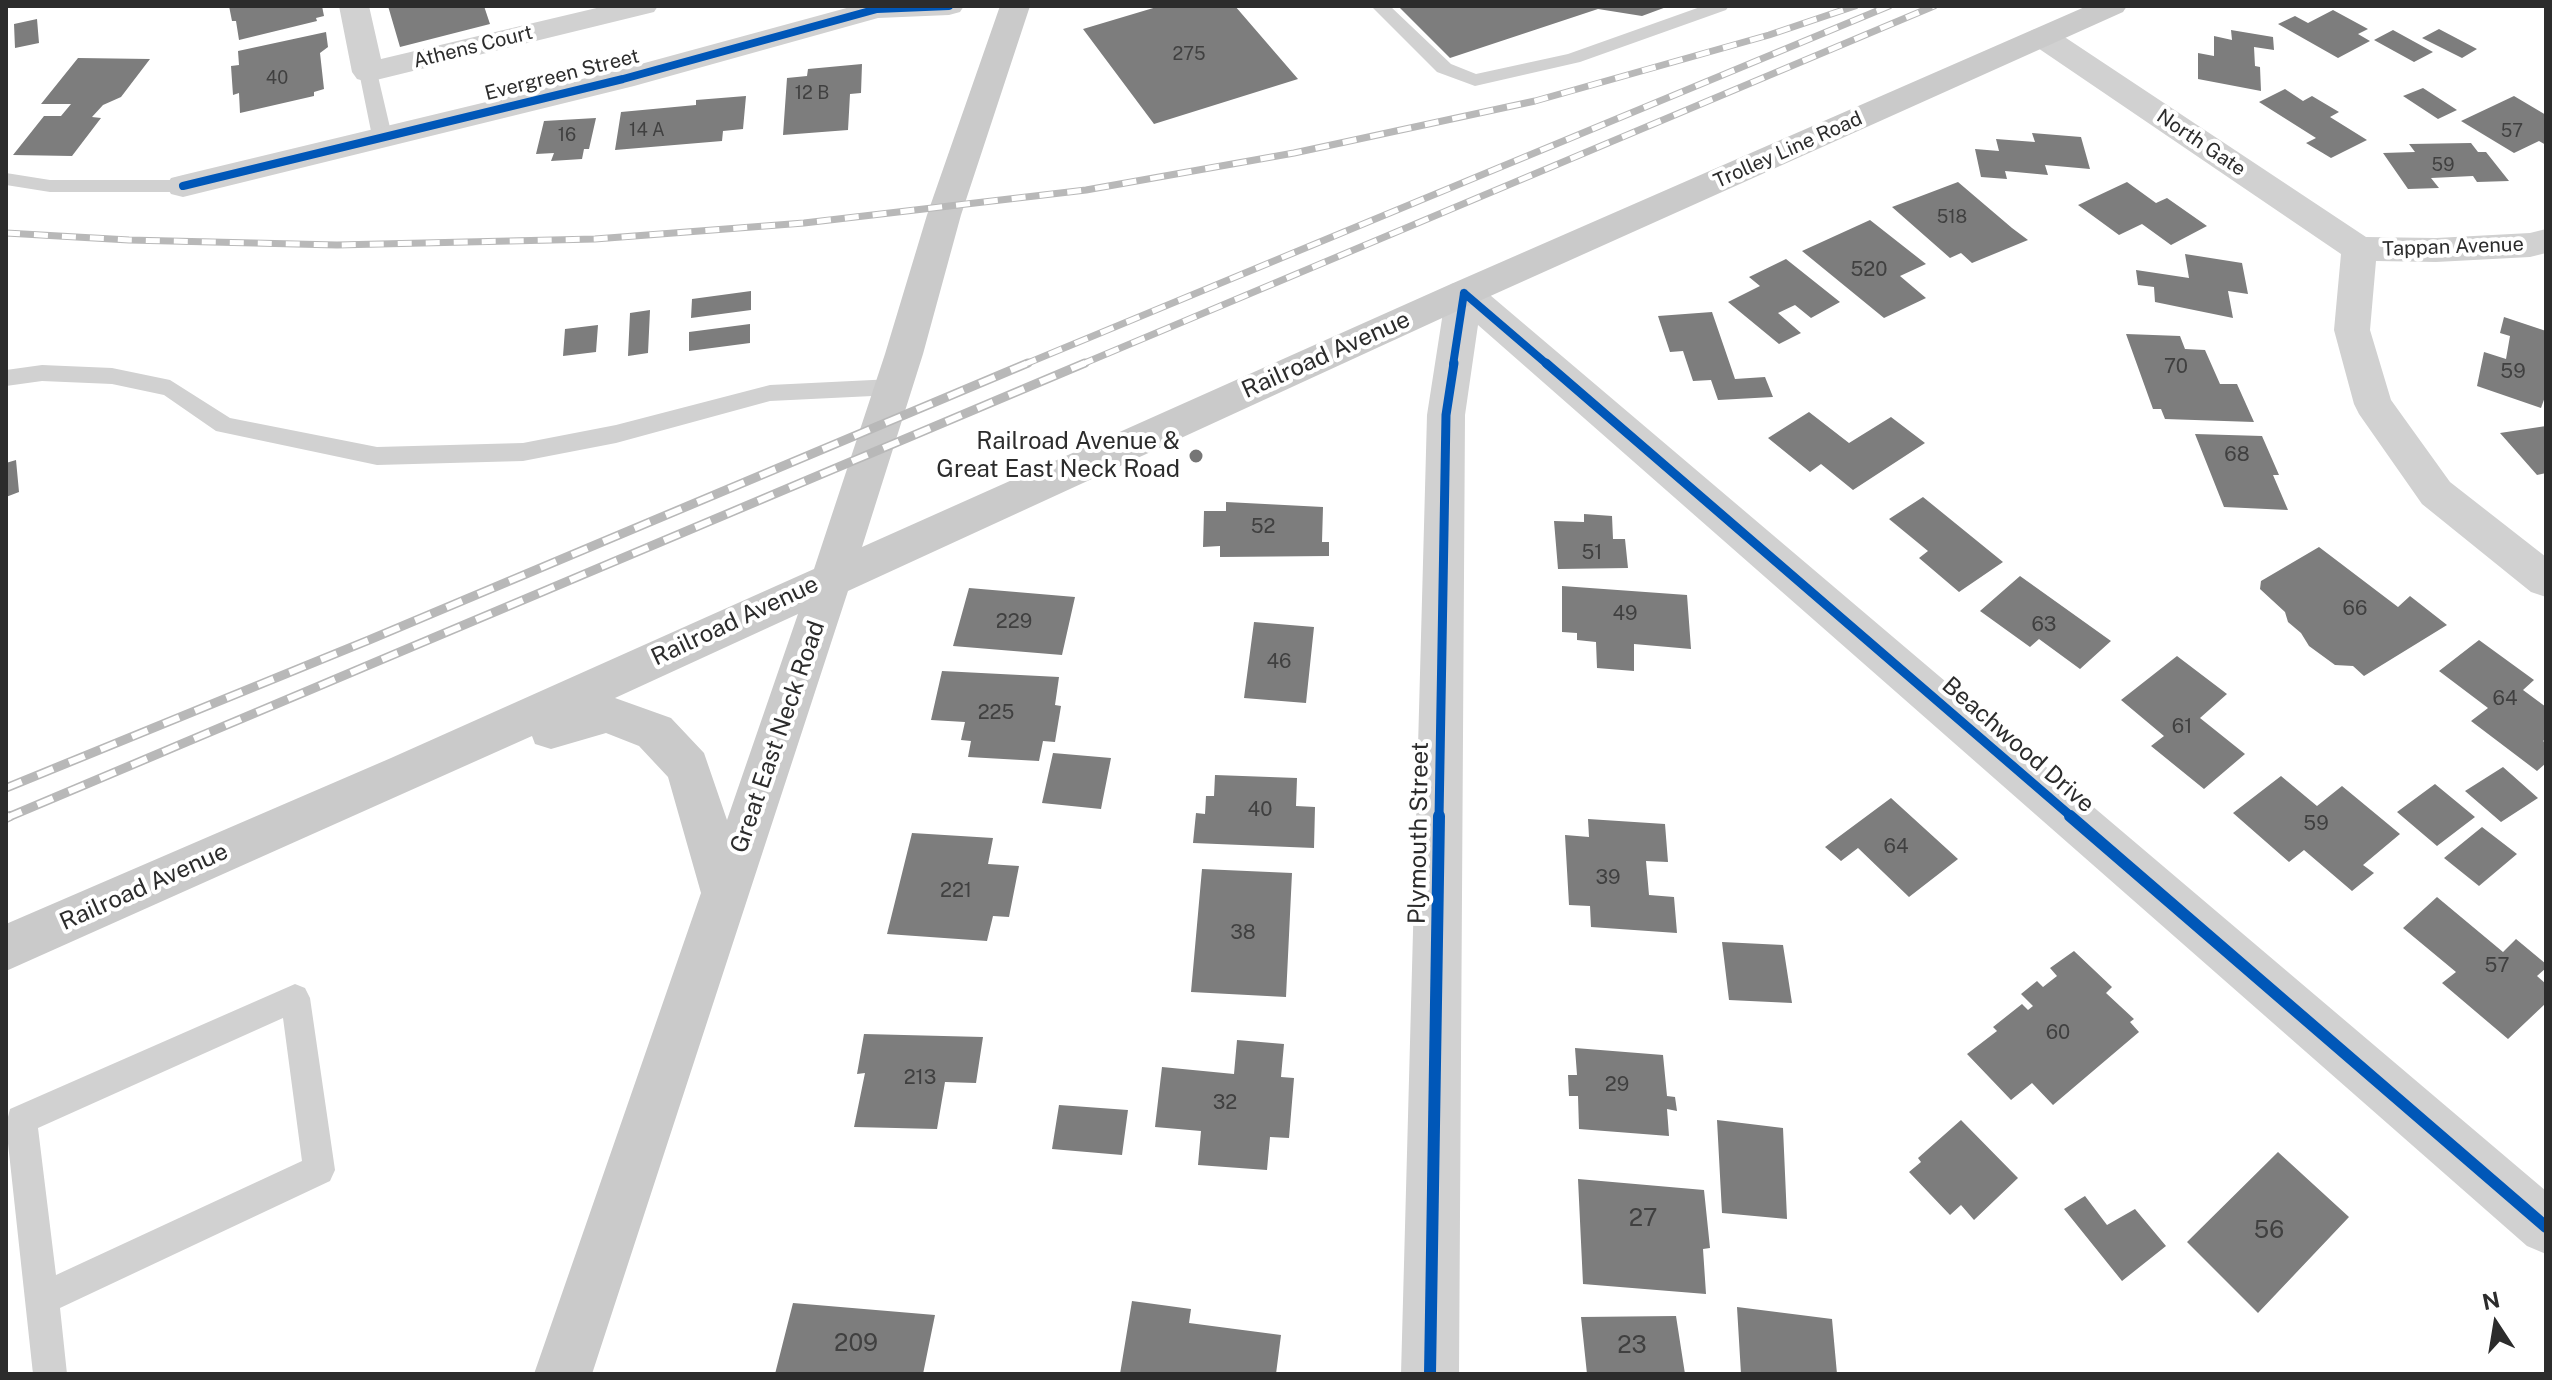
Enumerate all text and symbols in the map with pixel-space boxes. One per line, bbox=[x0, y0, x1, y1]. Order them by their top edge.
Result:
street label: Athens Court bbox=[411, 21, 535, 73]
house number: 275 bbox=[1172, 43, 1206, 65]
street label: Evergreen Street bbox=[482, 44, 642, 106]
house number: 40 bbox=[266, 67, 288, 89]
house number: 12 B bbox=[795, 82, 829, 104]
street label: North Gate bbox=[2152, 105, 2250, 181]
street label: Trolley Line Road bbox=[1710, 107, 1866, 193]
house number: 14 A bbox=[629, 119, 665, 141]
house number: 57 bbox=[2501, 120, 2523, 142]
house number: 16 bbox=[558, 124, 576, 146]
house number: 59 bbox=[2432, 154, 2454, 176]
house number: 518 bbox=[1937, 206, 1967, 228]
street label: Tappan Avenue bbox=[2382, 233, 2524, 261]
house number: 520 bbox=[1851, 258, 1887, 282]
street label: Railroad Avenue bbox=[1237, 305, 1415, 405]
house number: 70 bbox=[2164, 355, 2188, 379]
house number: 59 bbox=[2500, 360, 2526, 384]
place label: Railroad Avenue & Great East Neck Road bbox=[936, 428, 1180, 484]
house number: 68 bbox=[2224, 443, 2250, 467]
marker: Railroad Avenue & Great East Neck Road bbox=[1187, 447, 1205, 465]
house number: 52 bbox=[1251, 515, 1275, 539]
house number: 51 bbox=[1582, 541, 1602, 565]
street label: Railroad Avenue bbox=[647, 570, 823, 672]
house number: 66 bbox=[2343, 597, 2367, 621]
house number: 49 bbox=[1612, 602, 1638, 626]
house number: 229 bbox=[996, 610, 1032, 634]
house number: 63 bbox=[2032, 613, 2056, 637]
street label: Great East Neck Road bbox=[725, 617, 831, 857]
house number: 46 bbox=[1266, 650, 1292, 674]
street label: Beachwood Drive bbox=[1936, 671, 2100, 819]
house number: 64 bbox=[2493, 687, 2517, 711]
house number: 225 bbox=[978, 701, 1014, 725]
house number: 61 bbox=[2172, 715, 2192, 739]
street label: Plymouth Street bbox=[1403, 742, 1435, 924]
house number: 40 bbox=[1248, 798, 1272, 822]
house number: 59 bbox=[2303, 812, 2329, 836]
house number: 64 bbox=[1884, 835, 1908, 859]
street label: Railroad Avenue bbox=[55, 837, 233, 937]
house number: 39 bbox=[1596, 866, 1620, 890]
house number: 221 bbox=[940, 879, 972, 903]
house number: 38 bbox=[1230, 921, 1256, 945]
house number: 57 bbox=[2485, 954, 2509, 978]
house number: 60 bbox=[2046, 1021, 2070, 1045]
house number: 213 bbox=[904, 1066, 936, 1090]
house number: 29 bbox=[1605, 1073, 1629, 1097]
house number: 32 bbox=[1213, 1091, 1237, 1115]
house number: 27 bbox=[1629, 1205, 1657, 1233]
house number: 56 bbox=[2254, 1217, 2284, 1245]
north arrow bbox=[2456, 1284, 2536, 1364]
text: N bbox=[2480, 1286, 2502, 1315]
house number: 209 bbox=[834, 1330, 878, 1358]
house number: 23 bbox=[1617, 1332, 1647, 1360]

